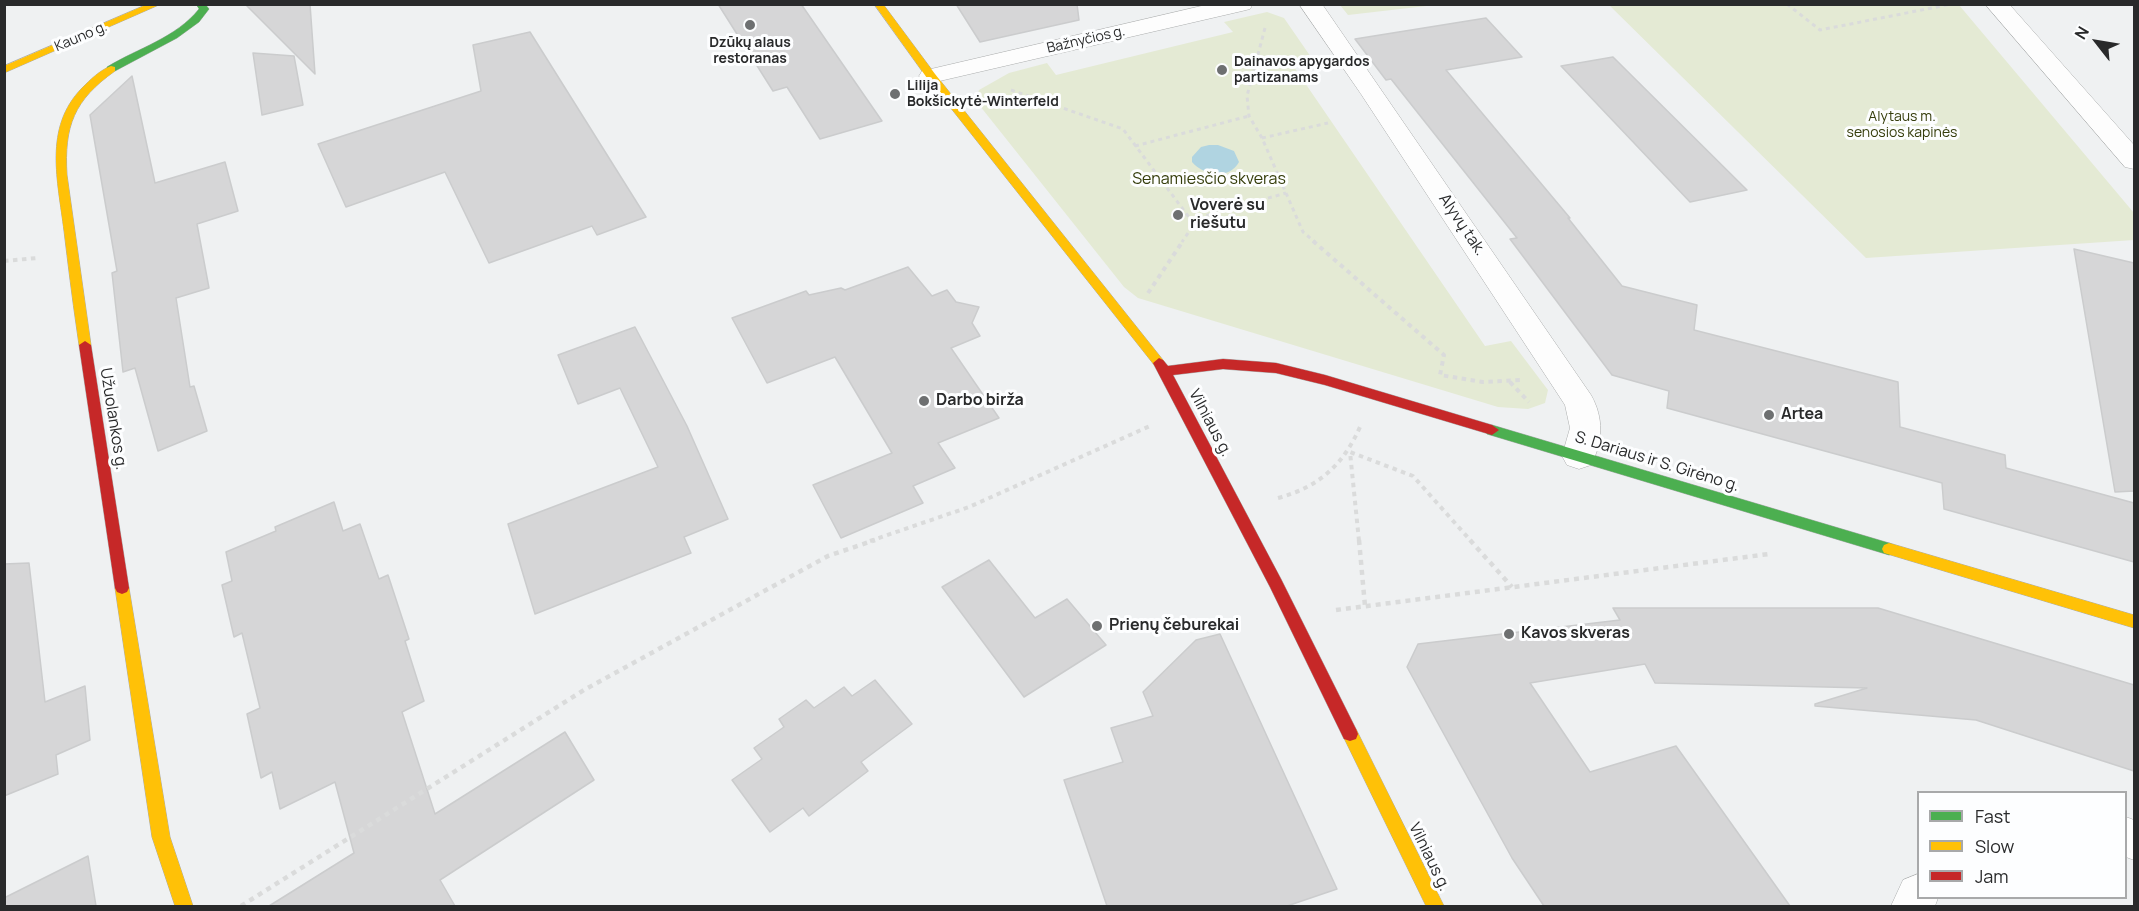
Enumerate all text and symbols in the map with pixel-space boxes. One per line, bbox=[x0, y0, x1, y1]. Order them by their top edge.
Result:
north arrow bbox=[2067, 12, 2127, 72]
street label: Kauno g. bbox=[52, 18, 110, 56]
marker: Dzūkų alaus restoranas bbox=[743, 18, 757, 32]
text: N bbox=[2069, 22, 2094, 43]
street label: Bažnyčios g. bbox=[1045, 23, 1127, 57]
place label: Dzūkų alaus restoranas bbox=[709, 35, 791, 68]
place label: Dainavos apygardos partizanams bbox=[1234, 54, 1369, 86]
marker: Dainavos apygardos partizanams bbox=[1215, 63, 1229, 77]
place label: Lilija Bokšickytė-Winterfeld bbox=[907, 78, 1059, 110]
marker: Lilija Bokšickytė-Winterfeld bbox=[888, 87, 902, 101]
park label: Alytaus m. senosios kapinės bbox=[1847, 109, 1957, 142]
park label: Senamiesčio skveras bbox=[1132, 170, 1286, 190]
street label: Alyvų tak. bbox=[1434, 190, 1490, 260]
place label: Voverė su riešutu bbox=[1190, 196, 1265, 234]
marker: Voverė su riešutu bbox=[1171, 208, 1185, 222]
street label: Užuolankos g. bbox=[95, 367, 131, 471]
street label: Vilniaus g. bbox=[1184, 386, 1236, 460]
place label: Darbo birža bbox=[936, 391, 1024, 411]
marker: Darbo birža bbox=[917, 394, 931, 408]
place label: Artea bbox=[1781, 405, 1823, 425]
marker: Artea bbox=[1762, 408, 1776, 422]
street label: S. Dariaus ir S. Girėno g. bbox=[1573, 428, 1741, 496]
place label: Prienų čeburekai bbox=[1109, 616, 1239, 636]
marker: Prienų čeburekai bbox=[1090, 619, 1104, 633]
place label: Kavos skveras bbox=[1521, 624, 1630, 644]
marker: Kavos skveras bbox=[1502, 627, 1516, 641]
legend bbox=[1917, 791, 2127, 899]
text: Fast bbox=[1975, 804, 2010, 828]
street label: Vilniaus g. bbox=[1404, 820, 1454, 894]
text: Slow bbox=[1975, 834, 2014, 858]
text: Jam bbox=[1975, 864, 2009, 888]

